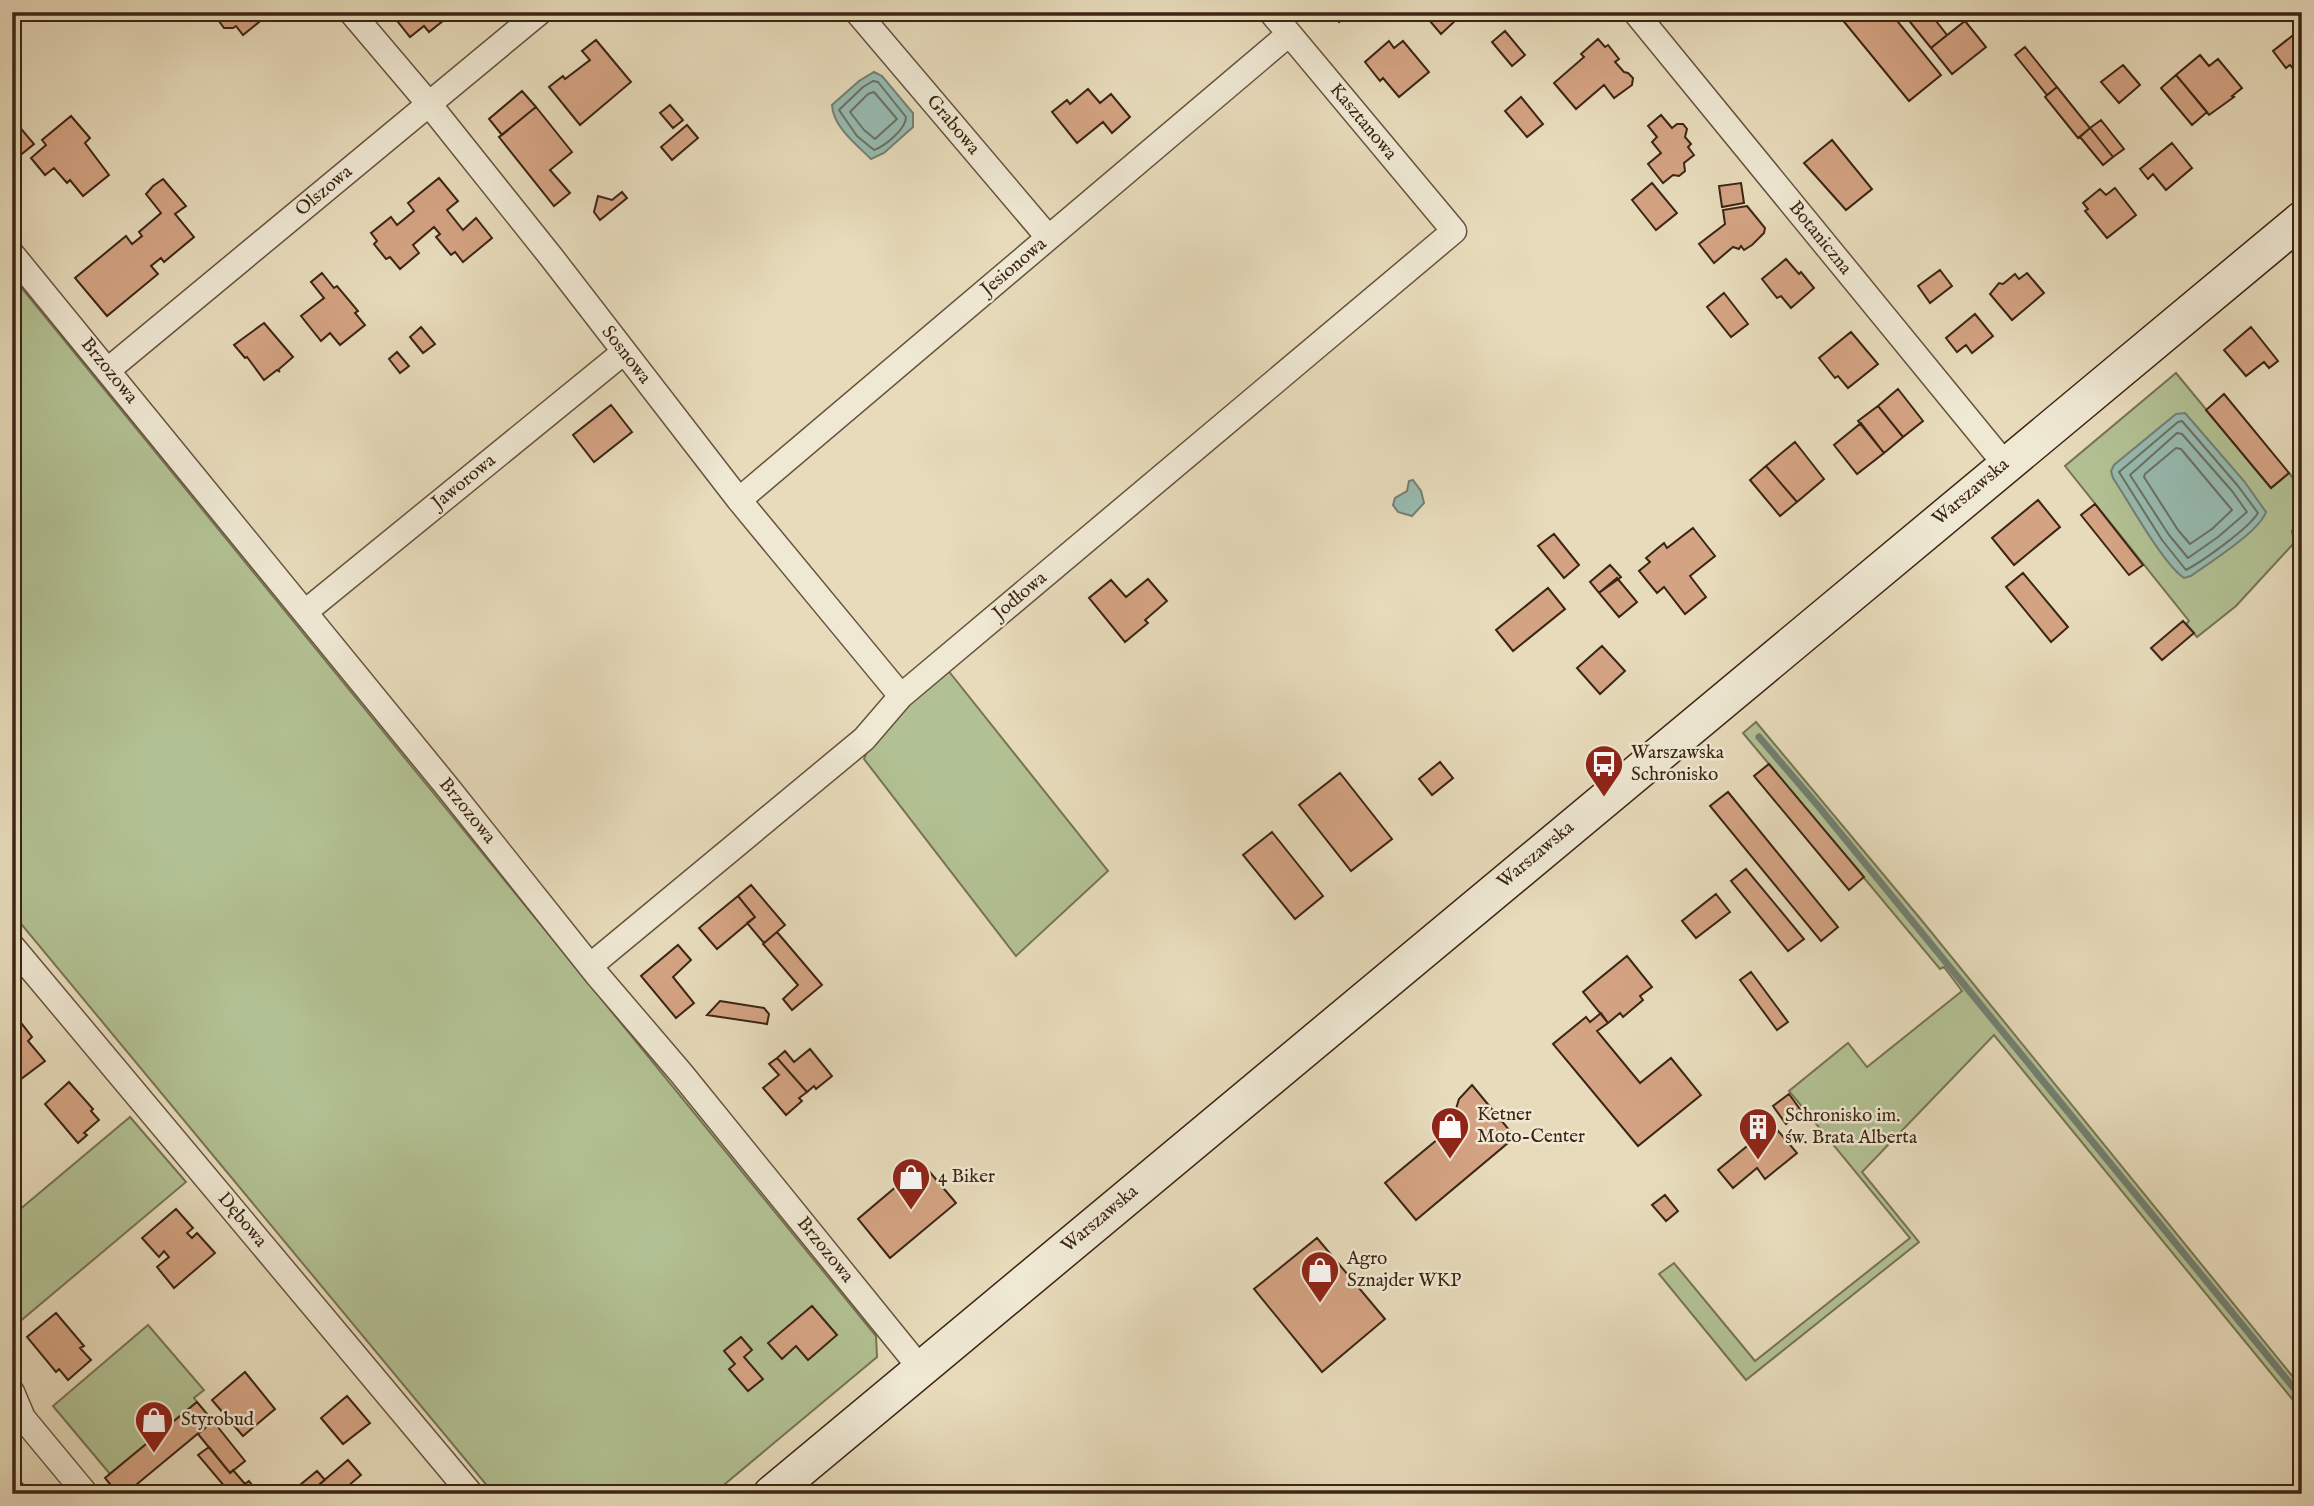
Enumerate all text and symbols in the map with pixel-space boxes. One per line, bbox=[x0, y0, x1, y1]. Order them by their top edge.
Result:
street label: Kasztanowa bbox=[1324, 79, 1403, 166]
street label: Grabowa bbox=[921, 90, 986, 161]
street label: Olszowa bbox=[291, 160, 358, 222]
street label: Botaniczna bbox=[1783, 196, 1857, 280]
street label: Jesionowa bbox=[975, 232, 1052, 303]
street label: Sosnowa bbox=[596, 321, 657, 390]
street label: Brzozowa bbox=[75, 333, 143, 410]
street label: Jaworowa bbox=[426, 448, 501, 516]
street label: Warszawska bbox=[1928, 452, 2015, 531]
street label: Jodłowa bbox=[986, 566, 1053, 627]
place label: Warszawska Schronisko bbox=[1631, 741, 1725, 787]
bus stop icon: Warszawska Schronisko bbox=[1583, 743, 1625, 798]
street label: Brzozowa bbox=[433, 773, 501, 850]
street label: Warszawska bbox=[1493, 815, 1580, 894]
place label: Ketner Moto-Center bbox=[1477, 1103, 1585, 1149]
place label: Schronisko im. św. Brata Alberta bbox=[1785, 1104, 1918, 1150]
shop icon: Ketner Moto-Center bbox=[1429, 1105, 1471, 1160]
building icon: Schronisko im. św. Brata Alberta bbox=[1737, 1106, 1779, 1161]
shop icon: 4 Biker bbox=[890, 1156, 932, 1211]
place label: 4 Biker bbox=[938, 1165, 995, 1189]
street label: Warszawska bbox=[1057, 1179, 1144, 1258]
street label: Dębowa bbox=[212, 1187, 273, 1253]
street label: Brzozowa bbox=[791, 1212, 859, 1289]
place label: Agro Sznajder WKP bbox=[1346, 1247, 1461, 1293]
shop icon: Agro Sznajder WKP bbox=[1299, 1249, 1341, 1304]
shop icon: Styrobud bbox=[133, 1399, 175, 1454]
place label: Styrobud bbox=[181, 1408, 255, 1432]

